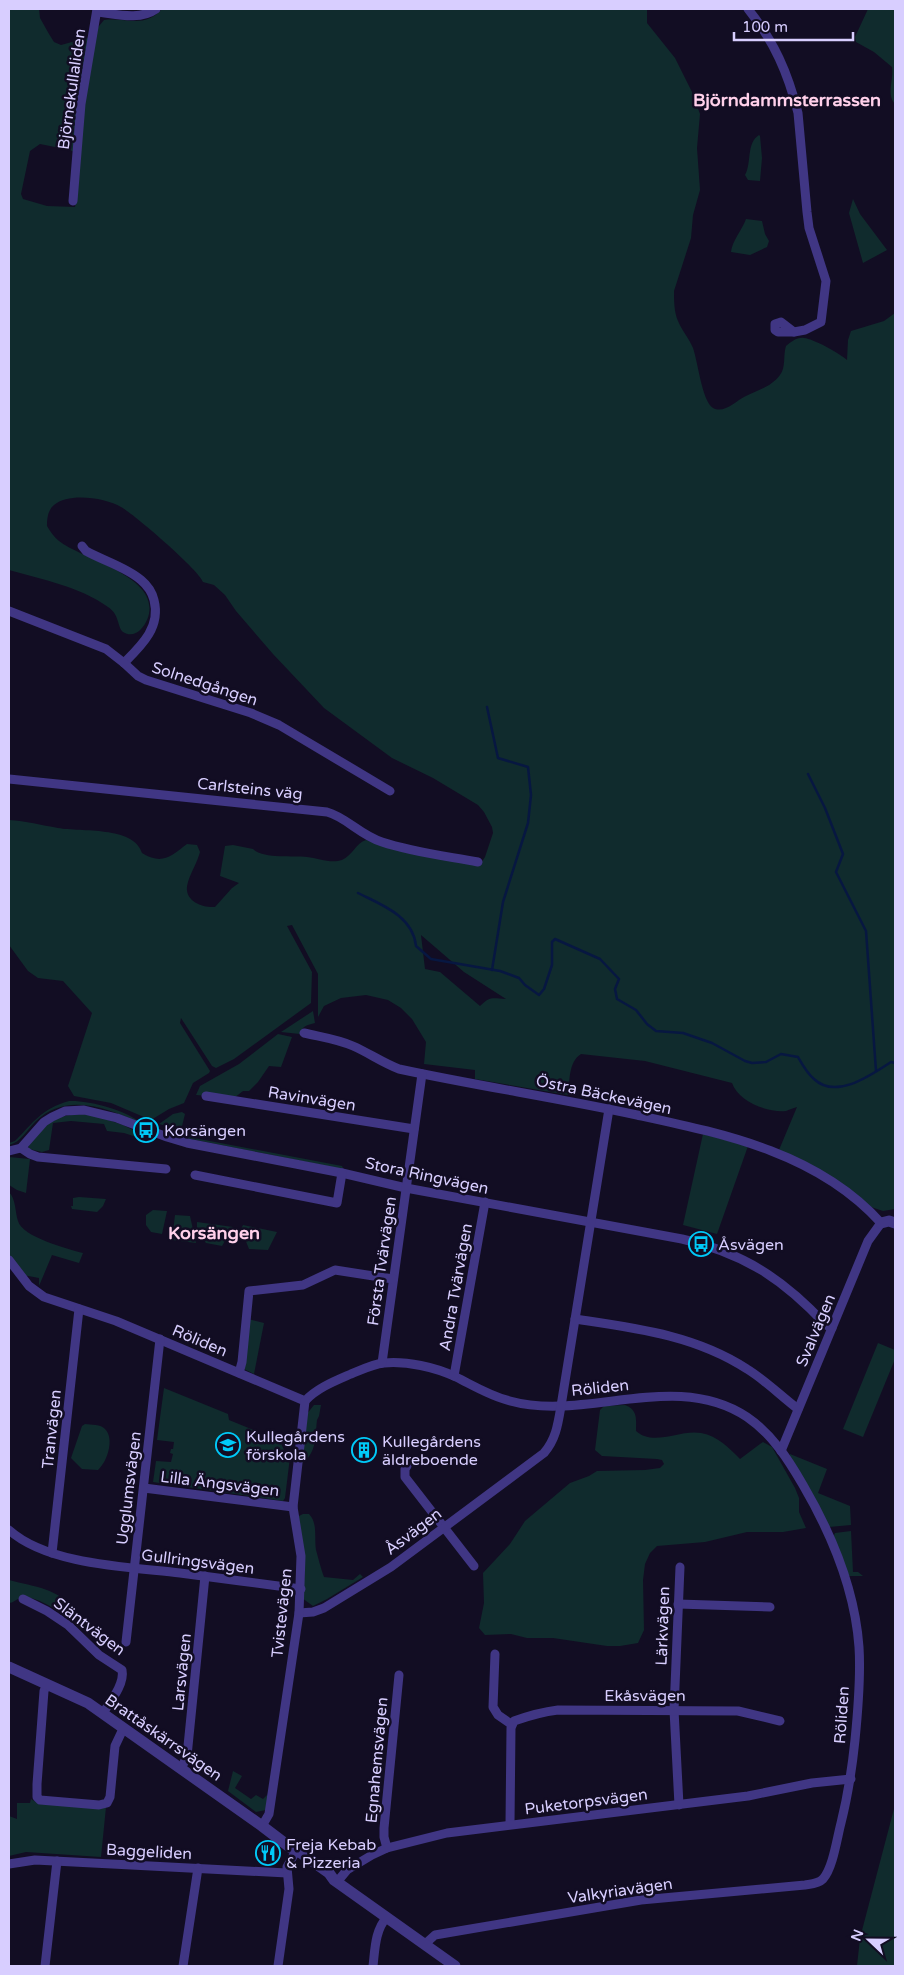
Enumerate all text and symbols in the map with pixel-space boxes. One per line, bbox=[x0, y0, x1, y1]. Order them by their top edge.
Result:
scale bar bbox=[734, 10, 853, 42]
text: 100 m bbox=[742, 18, 788, 36]
street label: Björnekullaliden bbox=[54, 27, 90, 151]
district label: Björndammsterrassen bbox=[693, 89, 881, 111]
street label: Solnedgången bbox=[149, 657, 260, 710]
street label: Carlsteins väg bbox=[196, 774, 304, 804]
street label: Östra Bäckevägen bbox=[534, 1071, 674, 1119]
street label: Ravinvägen bbox=[267, 1082, 357, 1116]
bus stop icon: Korsängen bbox=[133, 1117, 159, 1143]
place label: Korsängen bbox=[164, 1121, 246, 1141]
street label: Stora Ringvägen bbox=[363, 1153, 491, 1199]
street label: Första Tvärvägen bbox=[363, 1195, 401, 1327]
district label: Korsängen bbox=[168, 1222, 260, 1244]
street label: Andra Tvärvägen bbox=[435, 1222, 477, 1353]
bus stop icon: Åsvägen bbox=[688, 1231, 714, 1257]
place label: Åsvägen bbox=[718, 1235, 784, 1255]
street label: Svalvägen bbox=[792, 1291, 840, 1370]
street label: Röliden bbox=[169, 1320, 230, 1361]
street label: Röliden bbox=[570, 1375, 630, 1401]
street label: Tranvägen bbox=[38, 1388, 66, 1470]
place label: Kullegårdens förskola bbox=[246, 1427, 345, 1465]
street label: Ugglumsvägen bbox=[112, 1430, 146, 1546]
school or university icon: Kullegårdens förskola bbox=[215, 1432, 241, 1458]
place label: Kullegårdens äldreboende bbox=[382, 1432, 481, 1470]
building icon: Kullegårdens äldreboende bbox=[351, 1437, 377, 1463]
street label: Lilla Ängsvägen bbox=[159, 1467, 281, 1501]
street label: Åsvägen bbox=[381, 1504, 446, 1560]
street label: Gullringsvägen bbox=[140, 1545, 256, 1579]
street label: Tvistevägen bbox=[267, 1567, 297, 1659]
street label: Lärkvägen bbox=[652, 1586, 674, 1666]
street label: Släntvägen bbox=[50, 1593, 129, 1660]
street label: Larsvägen bbox=[168, 1632, 196, 1712]
street label: Röliden bbox=[830, 1685, 854, 1745]
street label: Ekåsvägen bbox=[604, 1686, 686, 1706]
street label: Brattåskärrsvägen bbox=[101, 1690, 226, 1786]
street label: Egnahemsvägen bbox=[362, 1696, 392, 1824]
street label: Puketorpsvägen bbox=[523, 1785, 649, 1819]
place label: Freja Kebab & Pizzeria bbox=[286, 1835, 376, 1873]
street label: Baggeliden bbox=[105, 1840, 193, 1864]
restaurant icon: Freja Kebab & Pizzeria bbox=[255, 1840, 281, 1866]
street label: Valkyriavägen bbox=[566, 1874, 674, 1908]
north arrow bbox=[844, 1915, 894, 1965]
text: N bbox=[847, 1927, 867, 1944]

